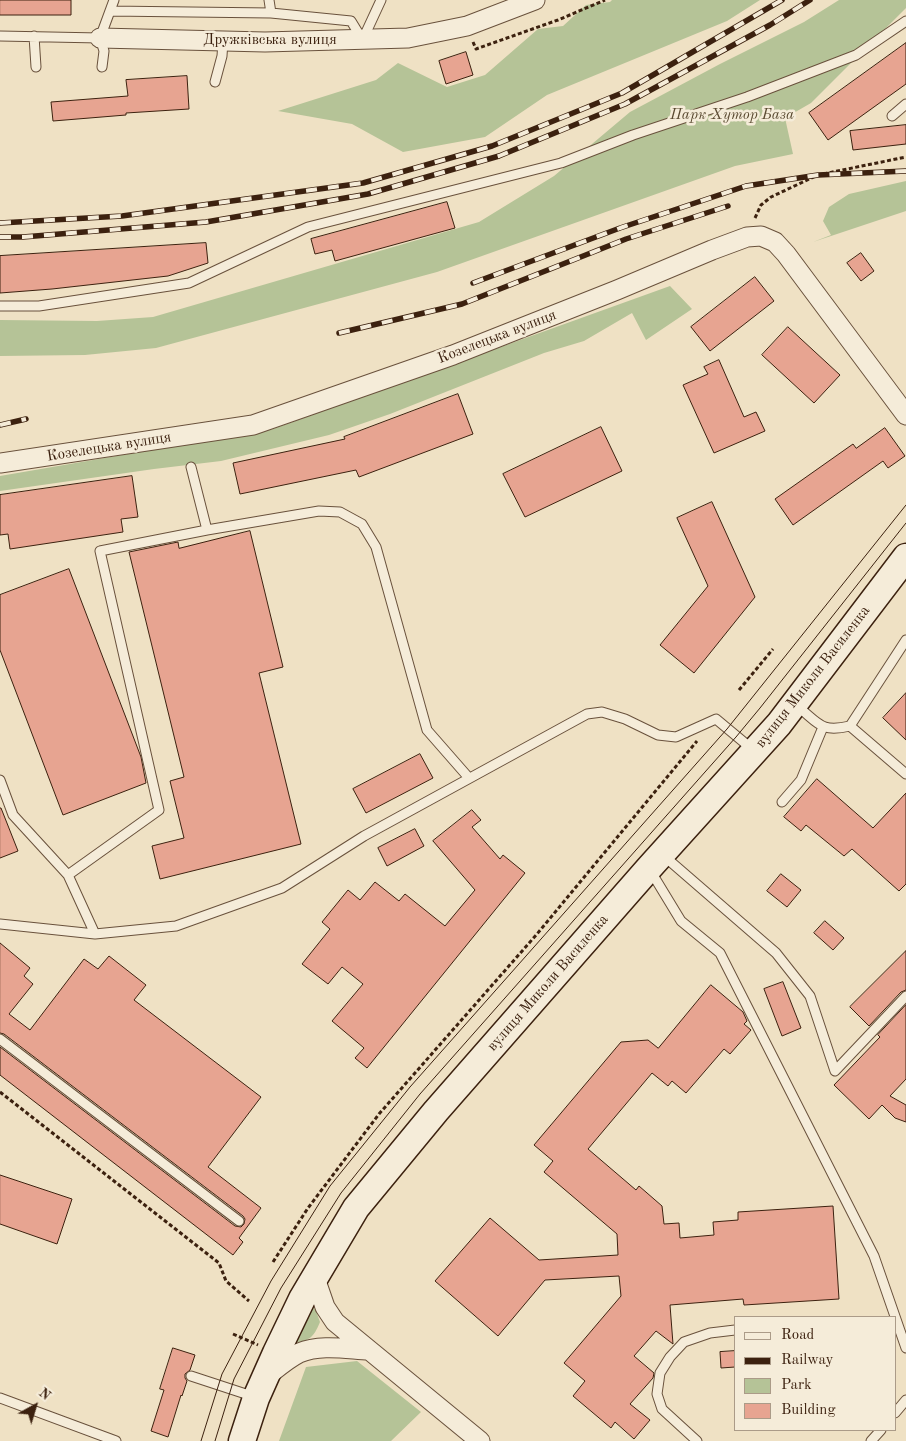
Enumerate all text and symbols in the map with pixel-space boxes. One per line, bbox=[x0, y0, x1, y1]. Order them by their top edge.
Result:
street label: Дружківська вулиця bbox=[203, 31, 337, 49]
park label: Парк Хутор База bbox=[670, 106, 794, 124]
street label: Козелецька вулиця bbox=[435, 306, 559, 368]
street label: Козелецька вулиця bbox=[45, 428, 173, 466]
street label: вулиця Миколи Василенка bbox=[752, 602, 874, 752]
street label: вулиця Миколи Василенка bbox=[484, 911, 612, 1055]
legend bbox=[734, 1316, 896, 1431]
text: Road bbox=[781, 1328, 814, 1343]
text: Railway bbox=[781, 1353, 834, 1368]
text: Park bbox=[781, 1378, 812, 1393]
north arrow bbox=[10, 1381, 60, 1431]
text: N bbox=[36, 1386, 53, 1403]
text: Building bbox=[781, 1403, 836, 1418]

